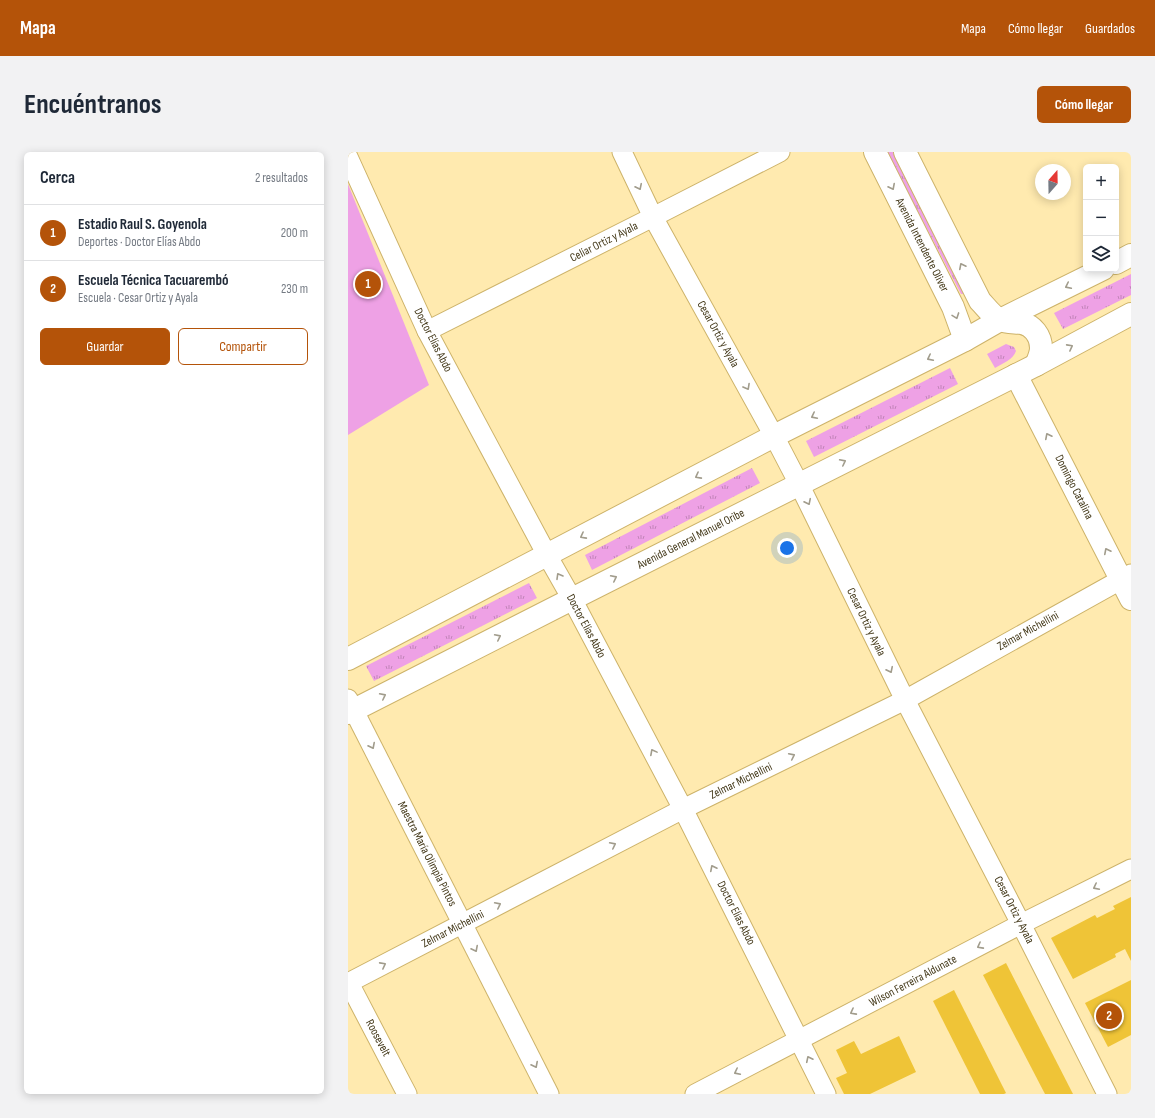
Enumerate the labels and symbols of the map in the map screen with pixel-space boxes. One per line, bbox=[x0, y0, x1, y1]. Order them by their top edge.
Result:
north arrow bbox=[1035, 164, 1071, 200]
one-way arrow bbox=[634, 183, 642, 190]
one-way arrow bbox=[888, 183, 895, 190]
street label: Avenida Intendente Oliver bbox=[891, 195, 952, 295]
street label: Celiar Ortiz y Ayala bbox=[567, 218, 641, 266]
one-way arrow bbox=[959, 263, 967, 270]
pin: 1 bbox=[355, 269, 381, 299]
one-way arrow bbox=[1065, 281, 1073, 289]
street label: Cesar Ortiz y Ayala bbox=[694, 298, 743, 370]
street label: Doctor Elías Abdo bbox=[410, 305, 456, 375]
one-way arrow bbox=[951, 312, 960, 319]
one-way arrow bbox=[1066, 344, 1073, 352]
one-way arrow bbox=[927, 353, 934, 361]
one-way arrow bbox=[743, 383, 750, 391]
one-way arrow bbox=[811, 411, 818, 419]
one-way arrow bbox=[1045, 433, 1052, 440]
street label: Domingo Catalina bbox=[1051, 452, 1097, 522]
one-way arrow bbox=[839, 459, 846, 467]
one-way arrow bbox=[695, 471, 703, 479]
one-way arrow bbox=[803, 498, 811, 506]
street label: Avenida General Manuel Oribe bbox=[634, 505, 747, 573]
one-way arrow bbox=[580, 531, 587, 539]
your location bbox=[777, 538, 797, 558]
one-way arrow bbox=[1104, 548, 1112, 556]
one-way arrow bbox=[556, 573, 564, 580]
one-way arrow bbox=[610, 575, 618, 582]
street label: Cesar Ortiz y Ayala bbox=[843, 586, 889, 659]
street label: Doctor Elías Abdo bbox=[563, 592, 609, 660]
street label: Zelmar Michellini bbox=[995, 608, 1061, 654]
one-way arrow bbox=[494, 634, 502, 641]
one-way arrow bbox=[885, 665, 893, 673]
one-way arrow bbox=[378, 693, 386, 701]
one-way arrow bbox=[367, 742, 375, 750]
one-way arrow bbox=[651, 749, 658, 756]
one-way arrow bbox=[788, 753, 795, 761]
street label: Zelmar Michellini bbox=[707, 759, 775, 803]
street label: Maestra María Olimpia Pintos bbox=[394, 799, 460, 909]
one-way arrow bbox=[609, 843, 617, 850]
one-way arrow bbox=[710, 864, 718, 872]
street label: Cesar Ortiz y Ayala bbox=[991, 874, 1038, 947]
street label: Doctor Elías Abdo bbox=[713, 878, 759, 948]
one-way arrow bbox=[1093, 882, 1100, 889]
one-way arrow bbox=[494, 902, 501, 910]
street label: Zelmar Michellini bbox=[419, 907, 487, 951]
one-way arrow bbox=[977, 941, 984, 948]
one-way arrow bbox=[470, 945, 478, 953]
street label: Wilson Ferreira Aldunate bbox=[867, 952, 960, 1010]
one-way arrow bbox=[378, 962, 386, 970]
pin: 2 bbox=[1096, 1001, 1122, 1031]
one-way arrow bbox=[849, 1008, 857, 1015]
street label: Roosevelt bbox=[362, 1017, 394, 1059]
one-way arrow bbox=[806, 1056, 814, 1063]
one-way arrow bbox=[530, 1061, 537, 1068]
one-way arrow bbox=[734, 1067, 742, 1075]

